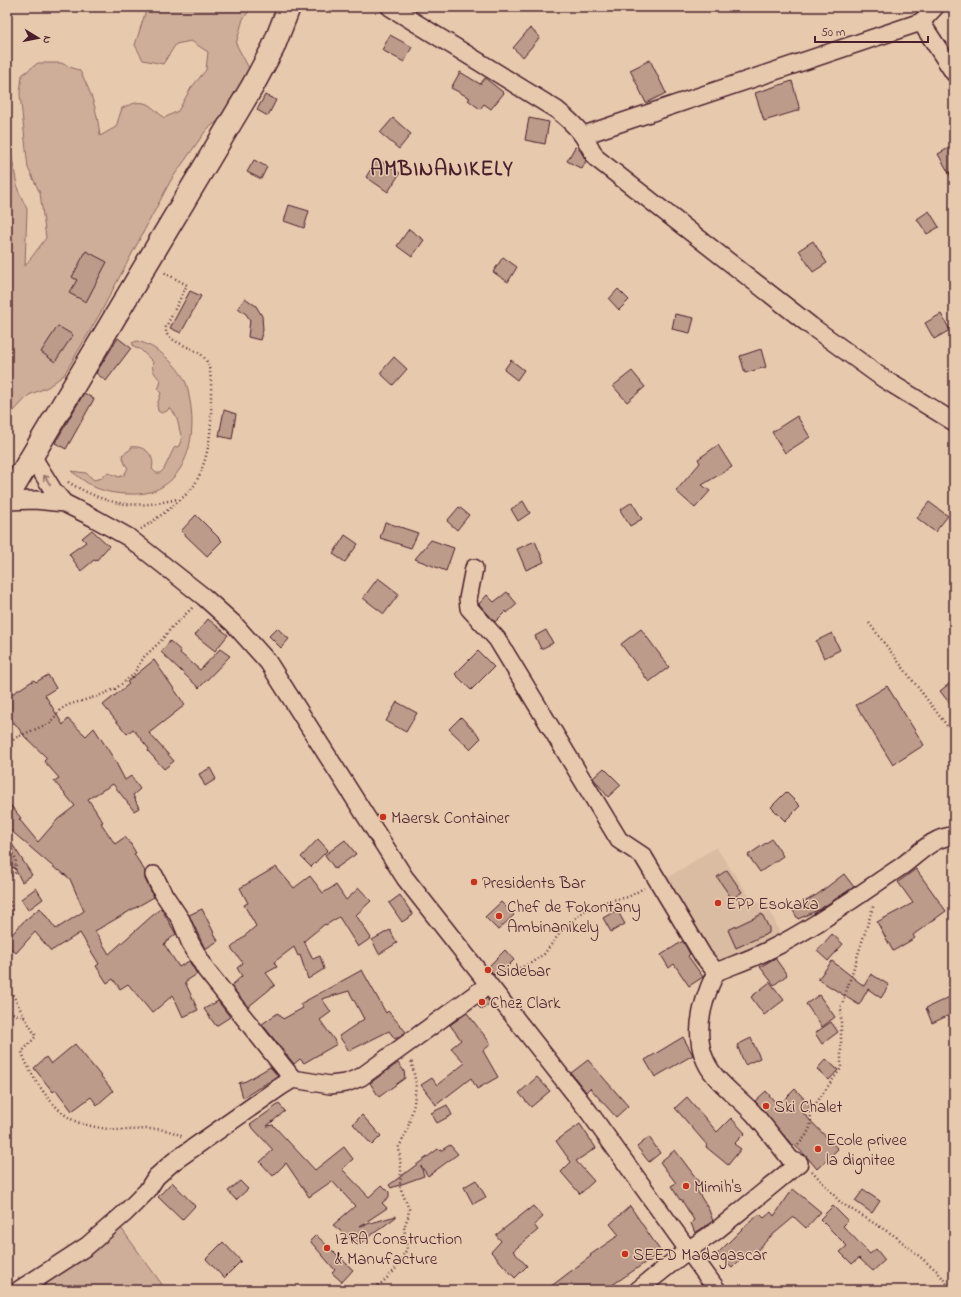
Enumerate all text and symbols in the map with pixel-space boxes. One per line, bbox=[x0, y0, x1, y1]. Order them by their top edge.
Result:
north arrow bbox=[18, 18, 58, 58]
scale bar bbox=[815, 18, 928, 44]
text: 50 m bbox=[821, 24, 845, 42]
text: N bbox=[38, 35, 55, 45]
district label: AMBINANIKELY bbox=[370, 155, 514, 185]
one-way arrow bbox=[42, 474, 50, 486]
place label: Maersk Container bbox=[391, 806, 510, 831]
marker: Maersk Container bbox=[378, 812, 388, 822]
place label: Presidents Bar bbox=[482, 871, 586, 896]
marker: Presidents Bar bbox=[469, 877, 479, 887]
place label: EPP Esokaka bbox=[726, 892, 819, 917]
place label: Chef de Fokontany Ambinanikely bbox=[507, 895, 641, 941]
marker: EPP Esokaka bbox=[713, 898, 723, 908]
marker: Chef de Fokontany Ambinanikely bbox=[494, 911, 504, 921]
place label: Sidebar bbox=[496, 959, 551, 984]
marker: Sidebar bbox=[483, 965, 493, 975]
place label: Chez Clark bbox=[490, 991, 561, 1016]
marker: Chez Clark bbox=[477, 997, 487, 1007]
place label: Ski Chalet bbox=[774, 1095, 843, 1120]
marker: Ski Chalet bbox=[761, 1101, 771, 1111]
place label: Ecole privee la dignitee bbox=[826, 1128, 907, 1175]
marker: Ecole privee la dignitee bbox=[813, 1144, 823, 1154]
place label: Mimih's bbox=[694, 1175, 742, 1200]
marker: Mimih's bbox=[681, 1181, 691, 1191]
place label: IZRA Construction & Manufacture bbox=[335, 1227, 462, 1272]
marker: IZRA Construction & Manufacture bbox=[322, 1243, 332, 1253]
place label: SEED Madagascar bbox=[633, 1243, 768, 1270]
marker: SEED Madagascar bbox=[620, 1249, 630, 1259]

